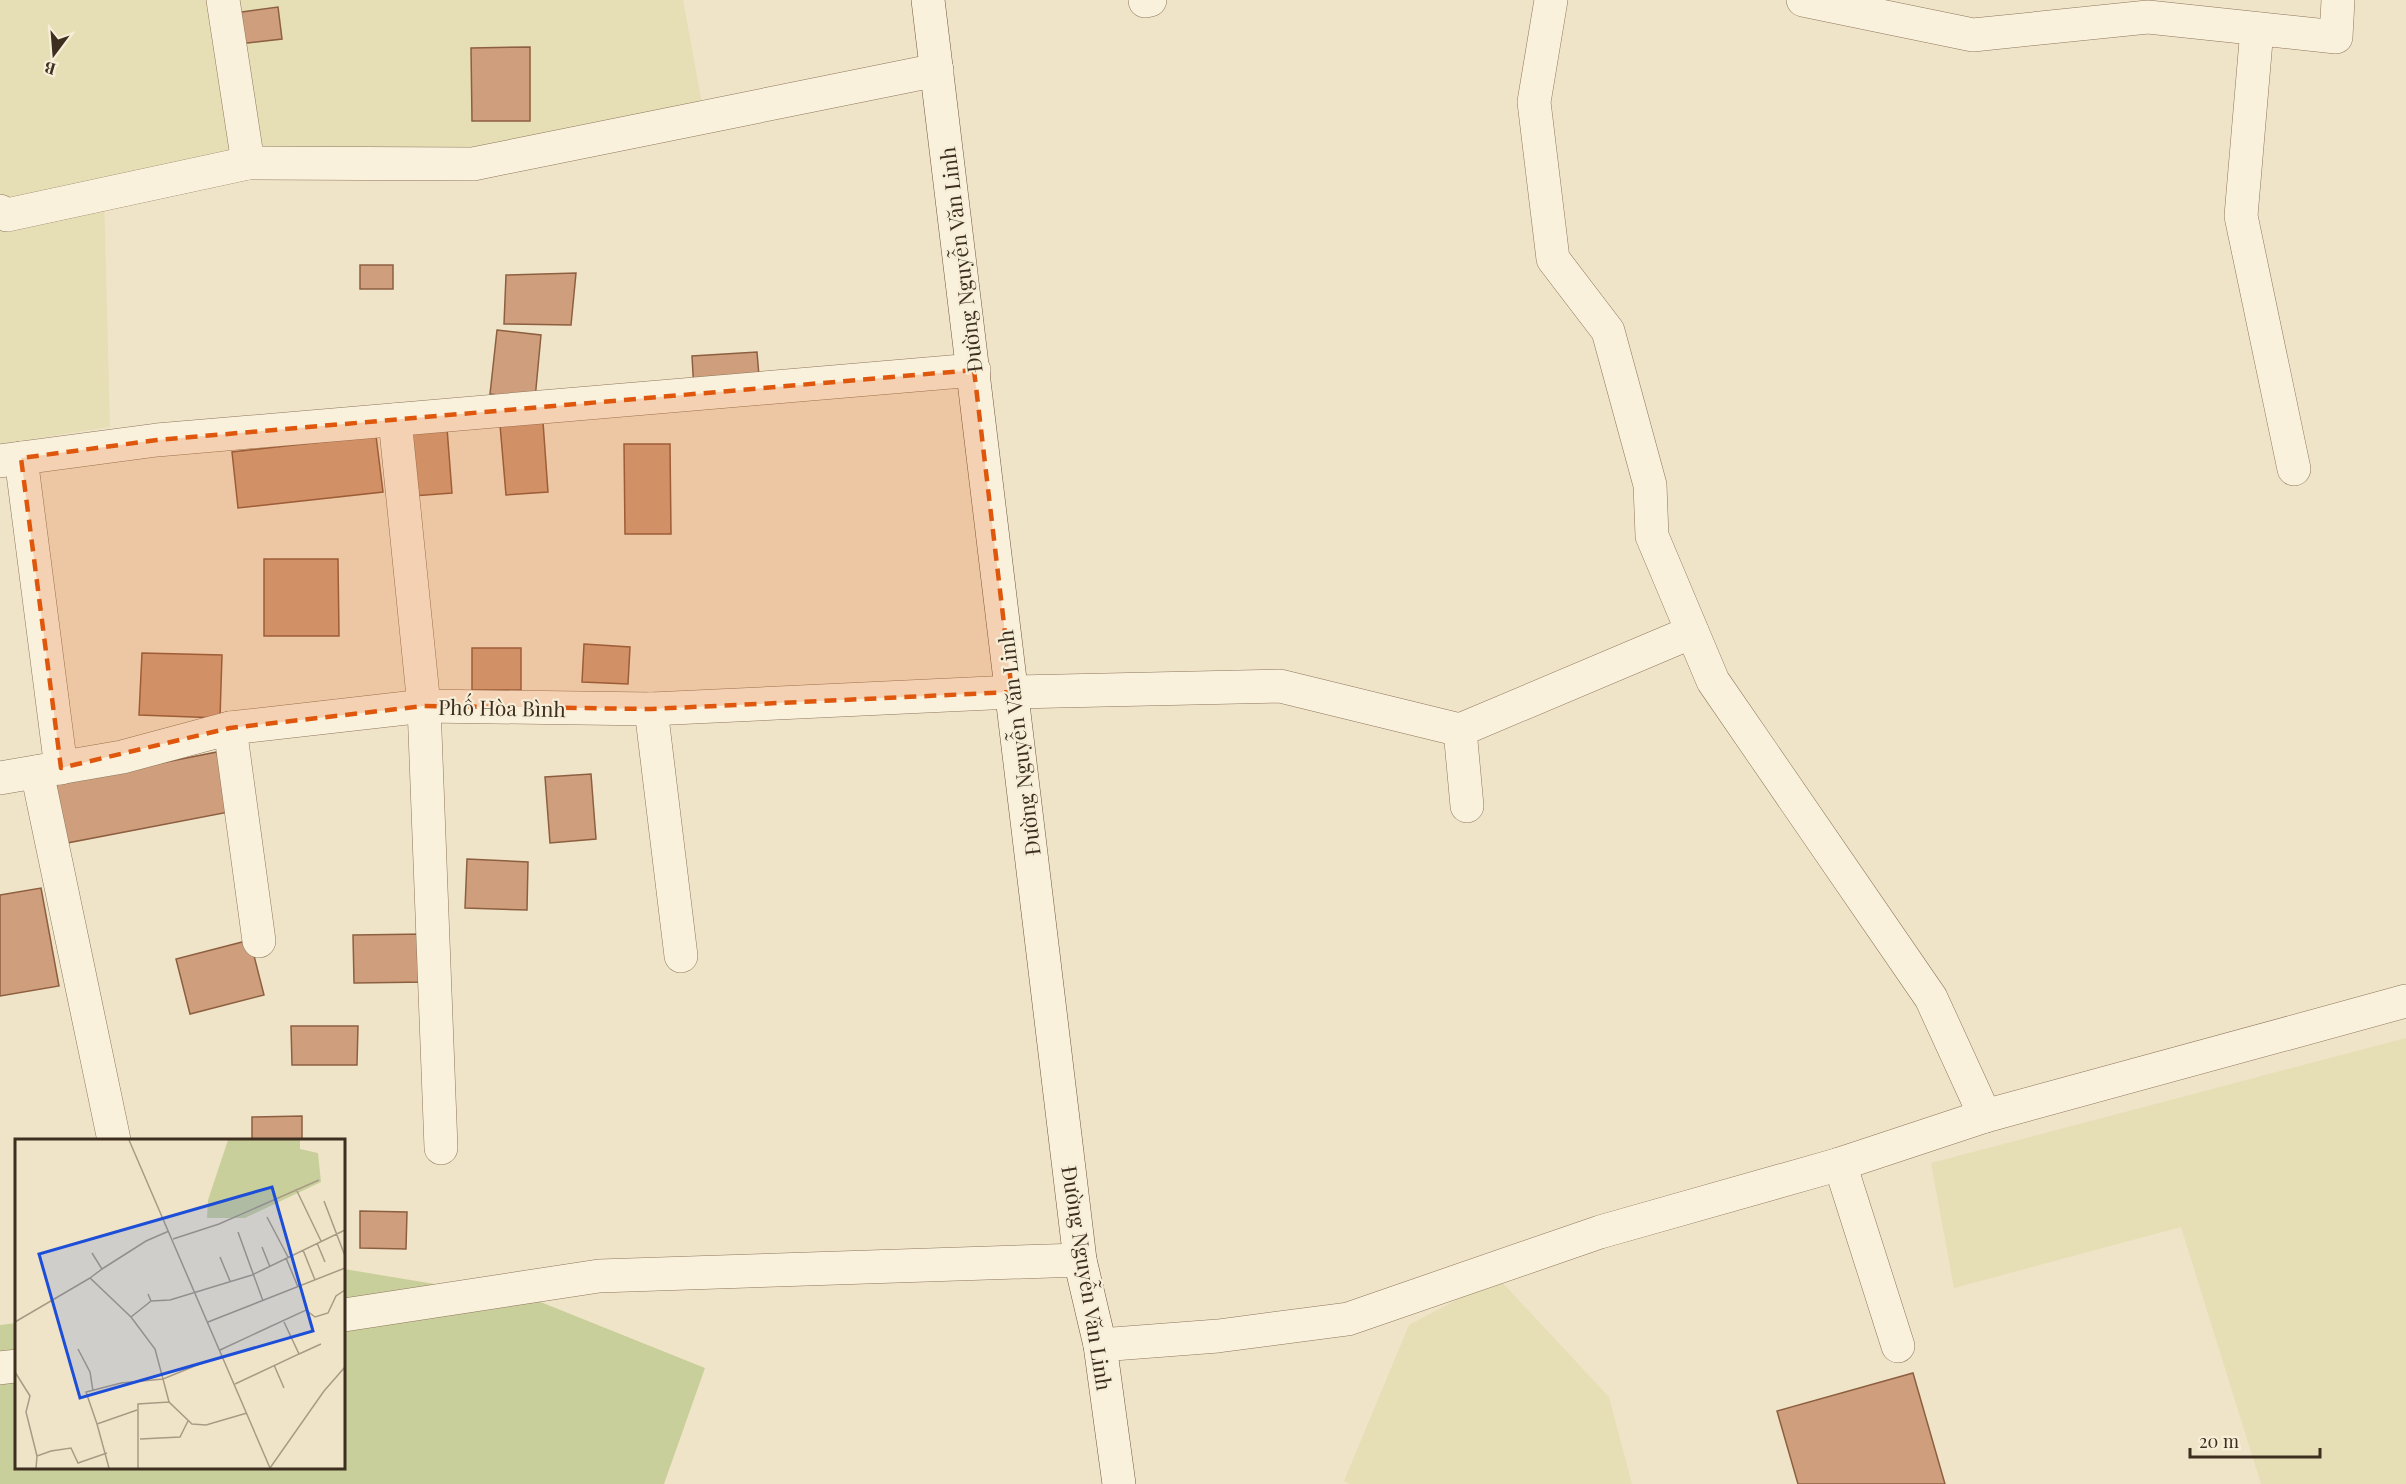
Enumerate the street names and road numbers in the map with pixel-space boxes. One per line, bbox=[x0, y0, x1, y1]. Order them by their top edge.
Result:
street label: Đường Nguyễn Văn Linh bbox=[932, 145, 988, 374]
street label: Đường Nguyễn Văn Linh bbox=[990, 628, 1046, 857]
street label: Phố Hòa Bình bbox=[438, 692, 567, 722]
street label: Đường Nguyễn Văn Linh bbox=[1056, 1164, 1120, 1393]

